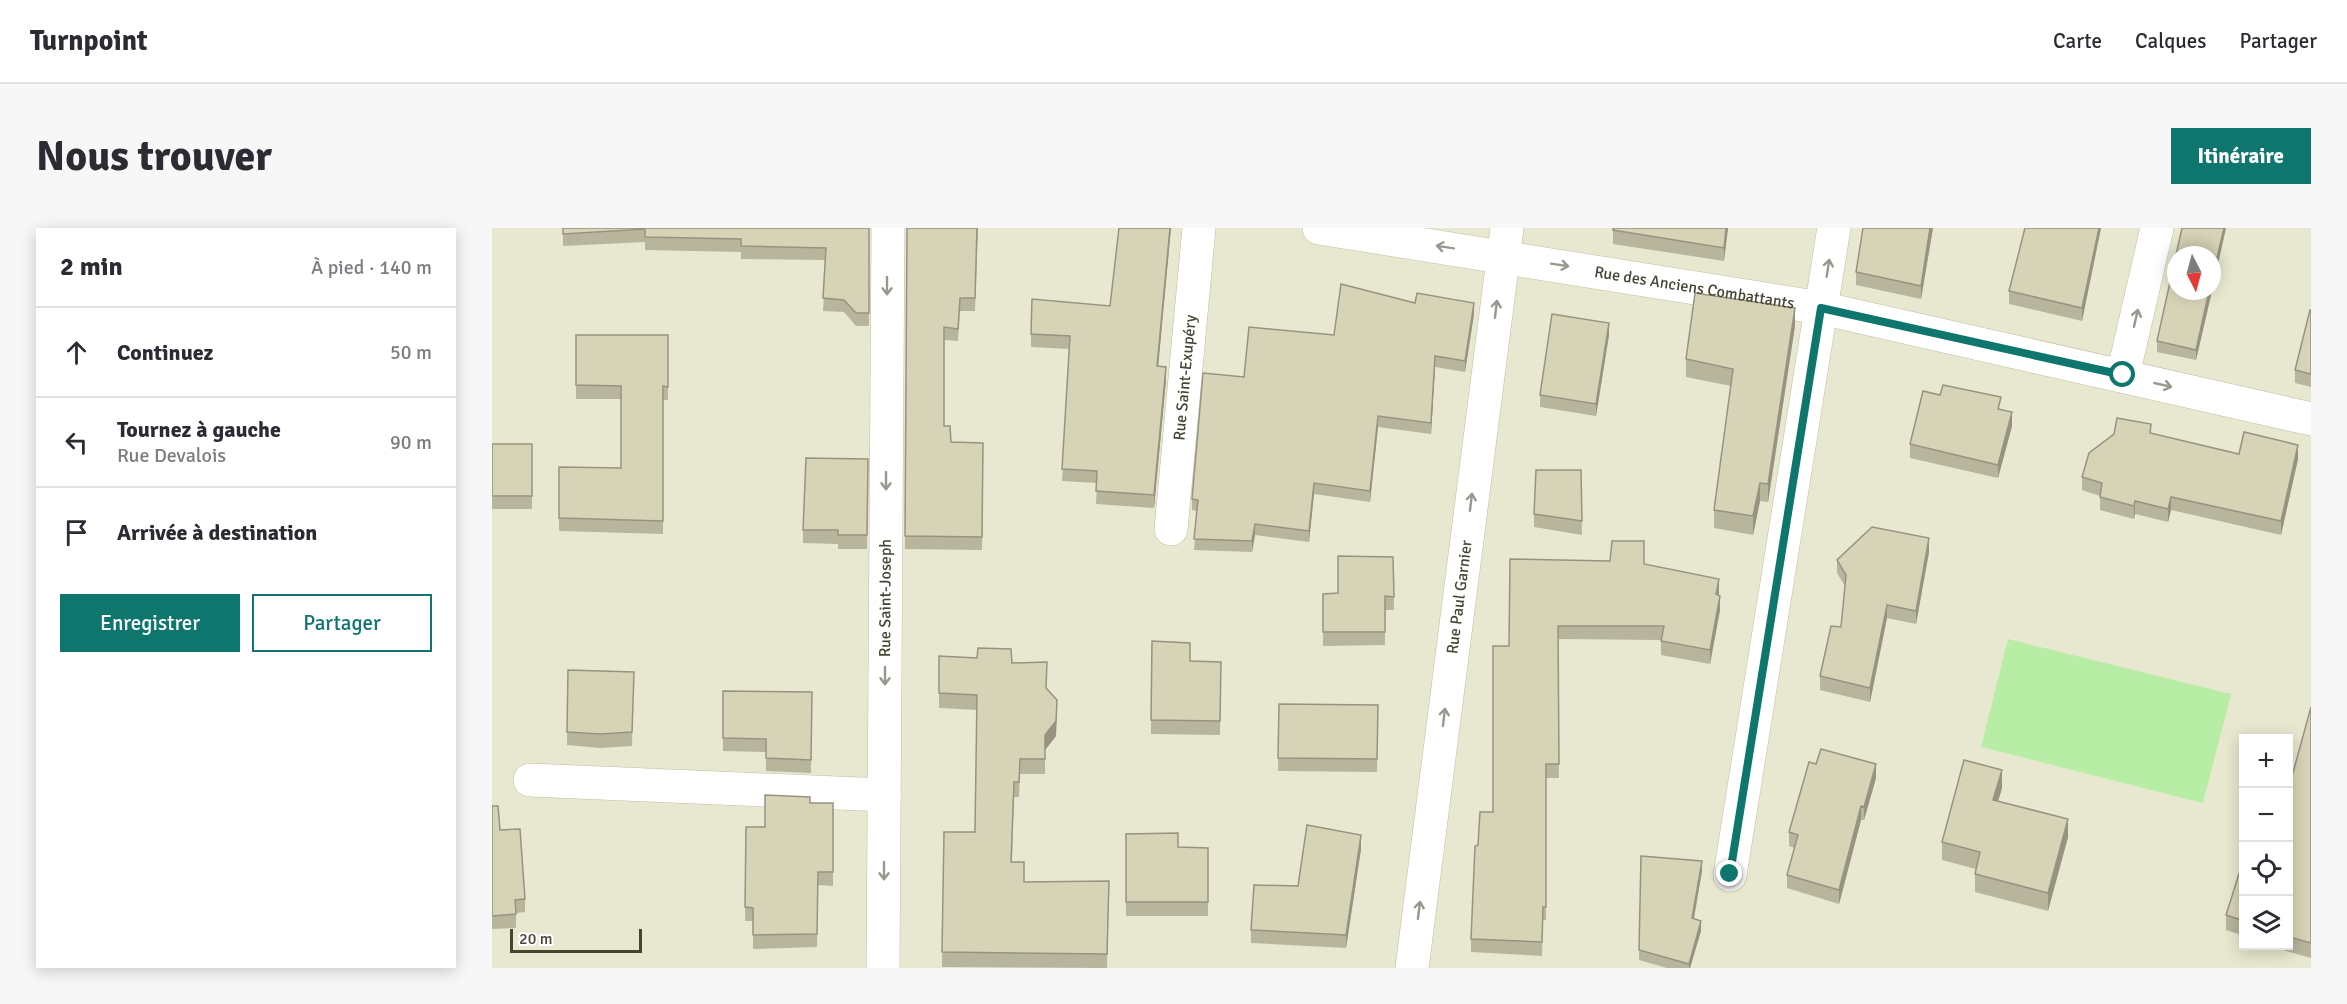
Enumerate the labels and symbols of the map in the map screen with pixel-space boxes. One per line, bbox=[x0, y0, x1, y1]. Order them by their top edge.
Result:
one-way arrow bbox=[1435, 242, 1455, 253]
north arrow bbox=[2167, 246, 2221, 300]
one-way arrow bbox=[1822, 259, 1833, 278]
one-way arrow bbox=[1550, 260, 1570, 271]
street label: Rue des Anciens Combattants bbox=[1593, 262, 1796, 314]
one-way arrow bbox=[881, 276, 893, 296]
one-way arrow bbox=[1490, 299, 1501, 319]
one-way arrow bbox=[2131, 309, 2143, 328]
street label: Rue Saint-Exupéry bbox=[1169, 313, 1201, 441]
route start bbox=[2109, 361, 2135, 387]
one-way arrow bbox=[2153, 379, 2172, 391]
one-way arrow bbox=[880, 471, 892, 491]
one-way arrow bbox=[1466, 493, 1477, 513]
street label: Rue Saint-Joseph bbox=[875, 539, 896, 657]
street label: Rue Paul Garnier bbox=[1442, 539, 1477, 655]
one-way arrow bbox=[879, 666, 891, 686]
one-way arrow bbox=[1438, 707, 1449, 727]
route end bbox=[1716, 860, 1742, 886]
one-way arrow bbox=[878, 861, 890, 881]
one-way arrow bbox=[1414, 901, 1425, 920]
scale bar bbox=[510, 926, 642, 954]

